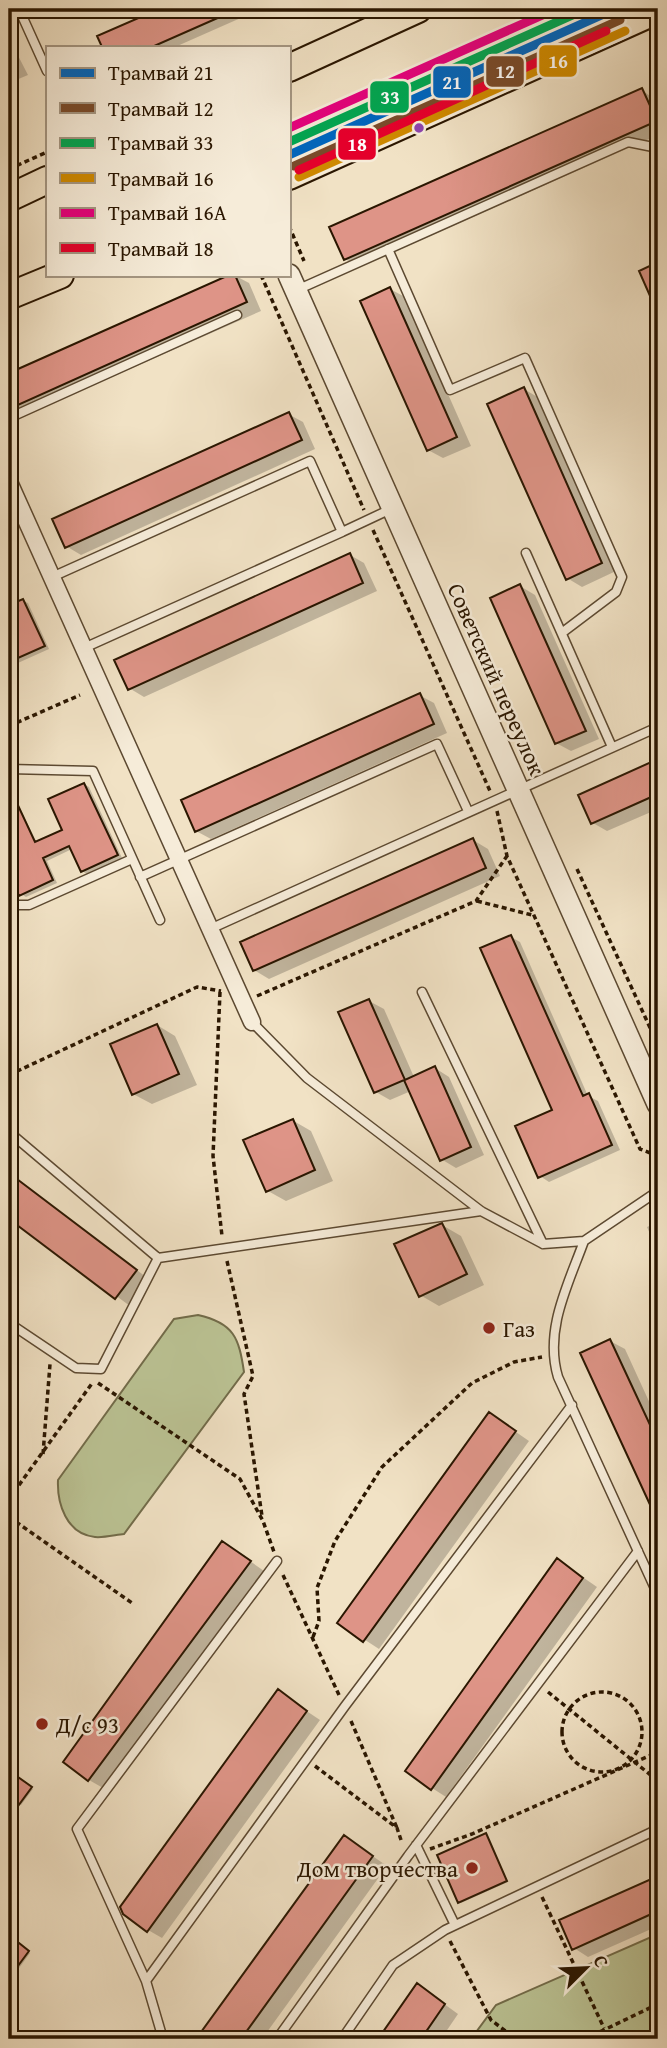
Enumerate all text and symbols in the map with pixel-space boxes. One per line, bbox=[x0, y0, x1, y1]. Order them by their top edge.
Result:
line badge: 16 bbox=[538, 44, 578, 78]
legend bbox=[46, 46, 290, 276]
text: 16 bbox=[548, 47, 568, 75]
line badge: 12 bbox=[485, 55, 525, 88]
text: Трамвай 21 bbox=[108, 57, 214, 88]
text: 12 bbox=[495, 57, 515, 85]
line badge: 21 bbox=[432, 65, 472, 99]
text: 21 bbox=[442, 68, 462, 96]
line badge: 33 bbox=[369, 80, 410, 114]
text: 33 bbox=[380, 83, 400, 111]
text: Трамвай 12 bbox=[108, 93, 214, 124]
unlabelled marker bbox=[412, 121, 426, 135]
text: Трамвай 33 bbox=[108, 127, 214, 158]
line badge: 18 bbox=[337, 127, 377, 161]
text: 18 bbox=[347, 130, 367, 158]
text: Трамвай 16 bbox=[108, 163, 214, 194]
text: Трамвай 16А bbox=[108, 197, 227, 228]
text: Трамвай 18 bbox=[108, 233, 214, 264]
street label: Советский переулок bbox=[440, 578, 554, 780]
place label: Газ bbox=[503, 1312, 535, 1345]
marker: Газ bbox=[481, 1320, 497, 1336]
place label: Д/с 93 bbox=[55, 1708, 119, 1741]
marker: Д/с 93 bbox=[34, 1716, 50, 1732]
place label: Дом творчества bbox=[296, 1852, 458, 1885]
marker: Дом творчества bbox=[464, 1860, 480, 1876]
north arrow bbox=[552, 1932, 622, 2002]
text: С bbox=[587, 1950, 617, 1972]

